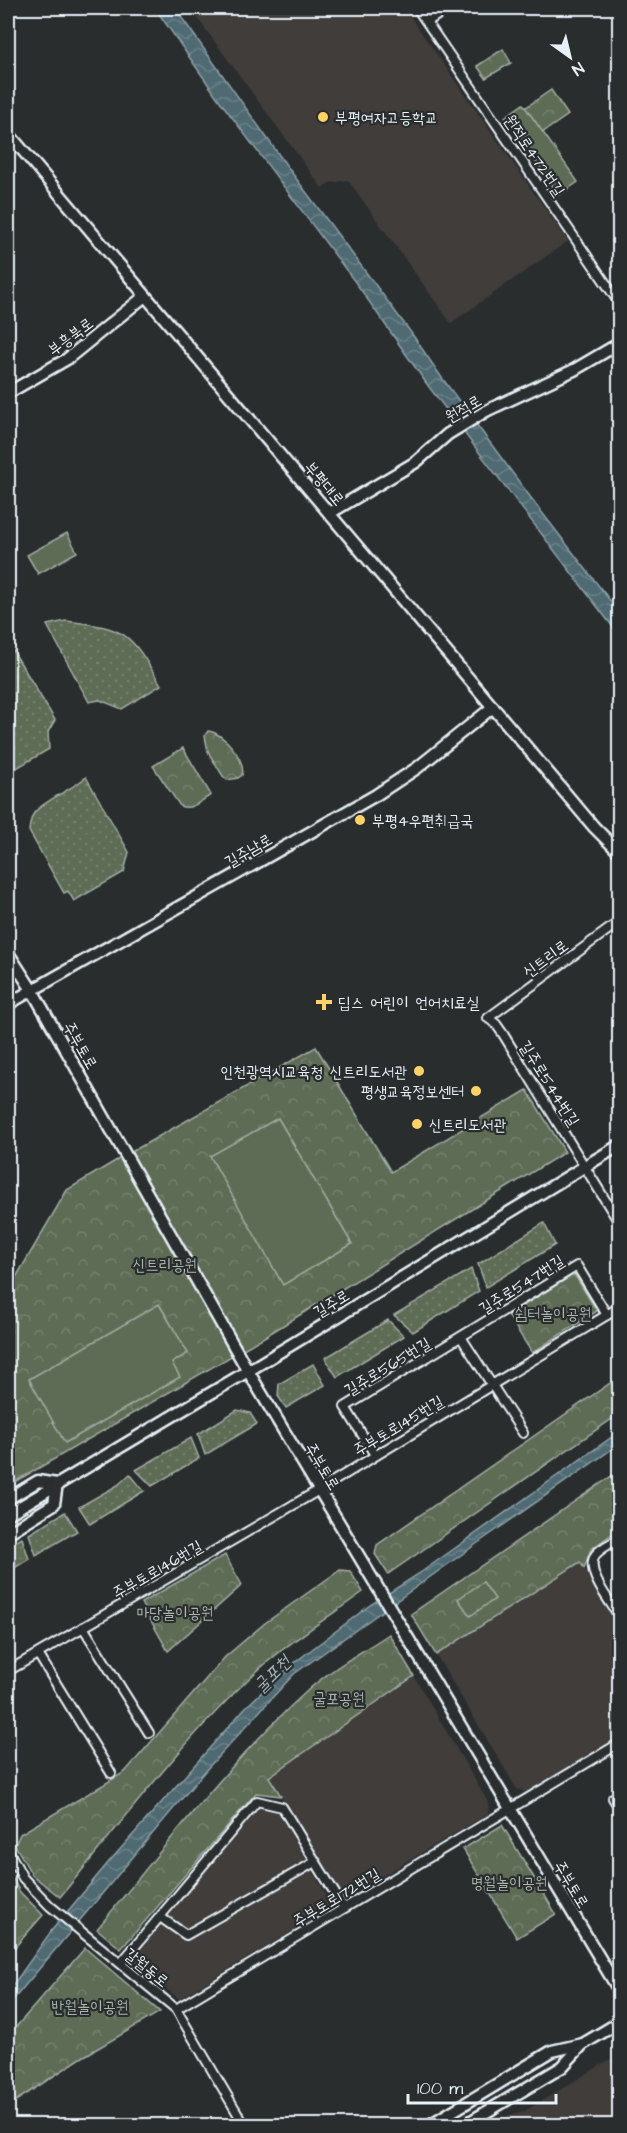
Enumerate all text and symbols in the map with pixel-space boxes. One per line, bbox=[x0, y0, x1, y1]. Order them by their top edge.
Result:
north arrow bbox=[540, 27, 600, 87]
text: N bbox=[568, 57, 588, 81]
place label: 부평여자고등학교 bbox=[335, 107, 438, 129]
marker: 부평여자고등학교 bbox=[316, 110, 330, 124]
street label: 원적로472번길 bbox=[499, 110, 570, 201]
street label: 부흥북로 bbox=[43, 313, 98, 361]
street label: 원적로 bbox=[441, 390, 486, 428]
street label: 부평대로 bbox=[299, 457, 349, 510]
place label: 부평4우편취급국 bbox=[372, 810, 473, 832]
marker: 부평4우편취급국 bbox=[353, 813, 367, 827]
street label: 길주남로 bbox=[221, 828, 276, 873]
street label: 신트리로 bbox=[518, 935, 573, 983]
place label: 딥스 어린이 언어치료실 bbox=[338, 992, 480, 1014]
marker: 딥스 어린이 언어치료실 bbox=[315, 993, 333, 1011]
street label: 주부토로 bbox=[58, 1018, 103, 1073]
street label: 길주로544번길 bbox=[514, 1036, 584, 1131]
place label: 인천광역시교육청 신트리도서관 bbox=[220, 1061, 407, 1083]
marker: 인천광역시교육청 신트리도서관 bbox=[412, 1064, 426, 1078]
place label: 평생교육정보센터 bbox=[361, 1081, 464, 1103]
marker: 평생교육정보센터 bbox=[469, 1084, 483, 1098]
place label: 신트리도서관 bbox=[429, 1114, 506, 1136]
marker: 신트리도서관 bbox=[410, 1117, 424, 1131]
street label: 길주로547번길 bbox=[475, 1250, 568, 1320]
park label: 신트리공원 bbox=[133, 1254, 197, 1276]
street label: 길주로 bbox=[309, 1284, 354, 1323]
park label: 쉼터놀이공원 bbox=[514, 1303, 592, 1325]
street label: 길주로565번길 bbox=[340, 1332, 435, 1401]
street label: 주부토로145번길 bbox=[349, 1390, 448, 1461]
street label: 주부토로 bbox=[299, 1439, 345, 1494]
street label: 주부토로146번길 bbox=[109, 1535, 207, 1604]
park label: 마당놀이공원 bbox=[136, 1602, 214, 1624]
water label: 굴포천 bbox=[248, 1649, 298, 1699]
park label: 굴포공원 bbox=[313, 1688, 365, 1710]
street label: 주부토로 bbox=[548, 1857, 594, 1912]
street label: 주부토로172번길 bbox=[289, 1863, 384, 1933]
park label: 명월놀이공원 bbox=[470, 1872, 548, 1894]
street label: 갈월동로 bbox=[119, 1943, 173, 1993]
park label: 반월놀이공원 bbox=[51, 1996, 129, 2018]
scale bar bbox=[408, 2067, 556, 2105]
text: 100 m bbox=[417, 2076, 463, 2101]

